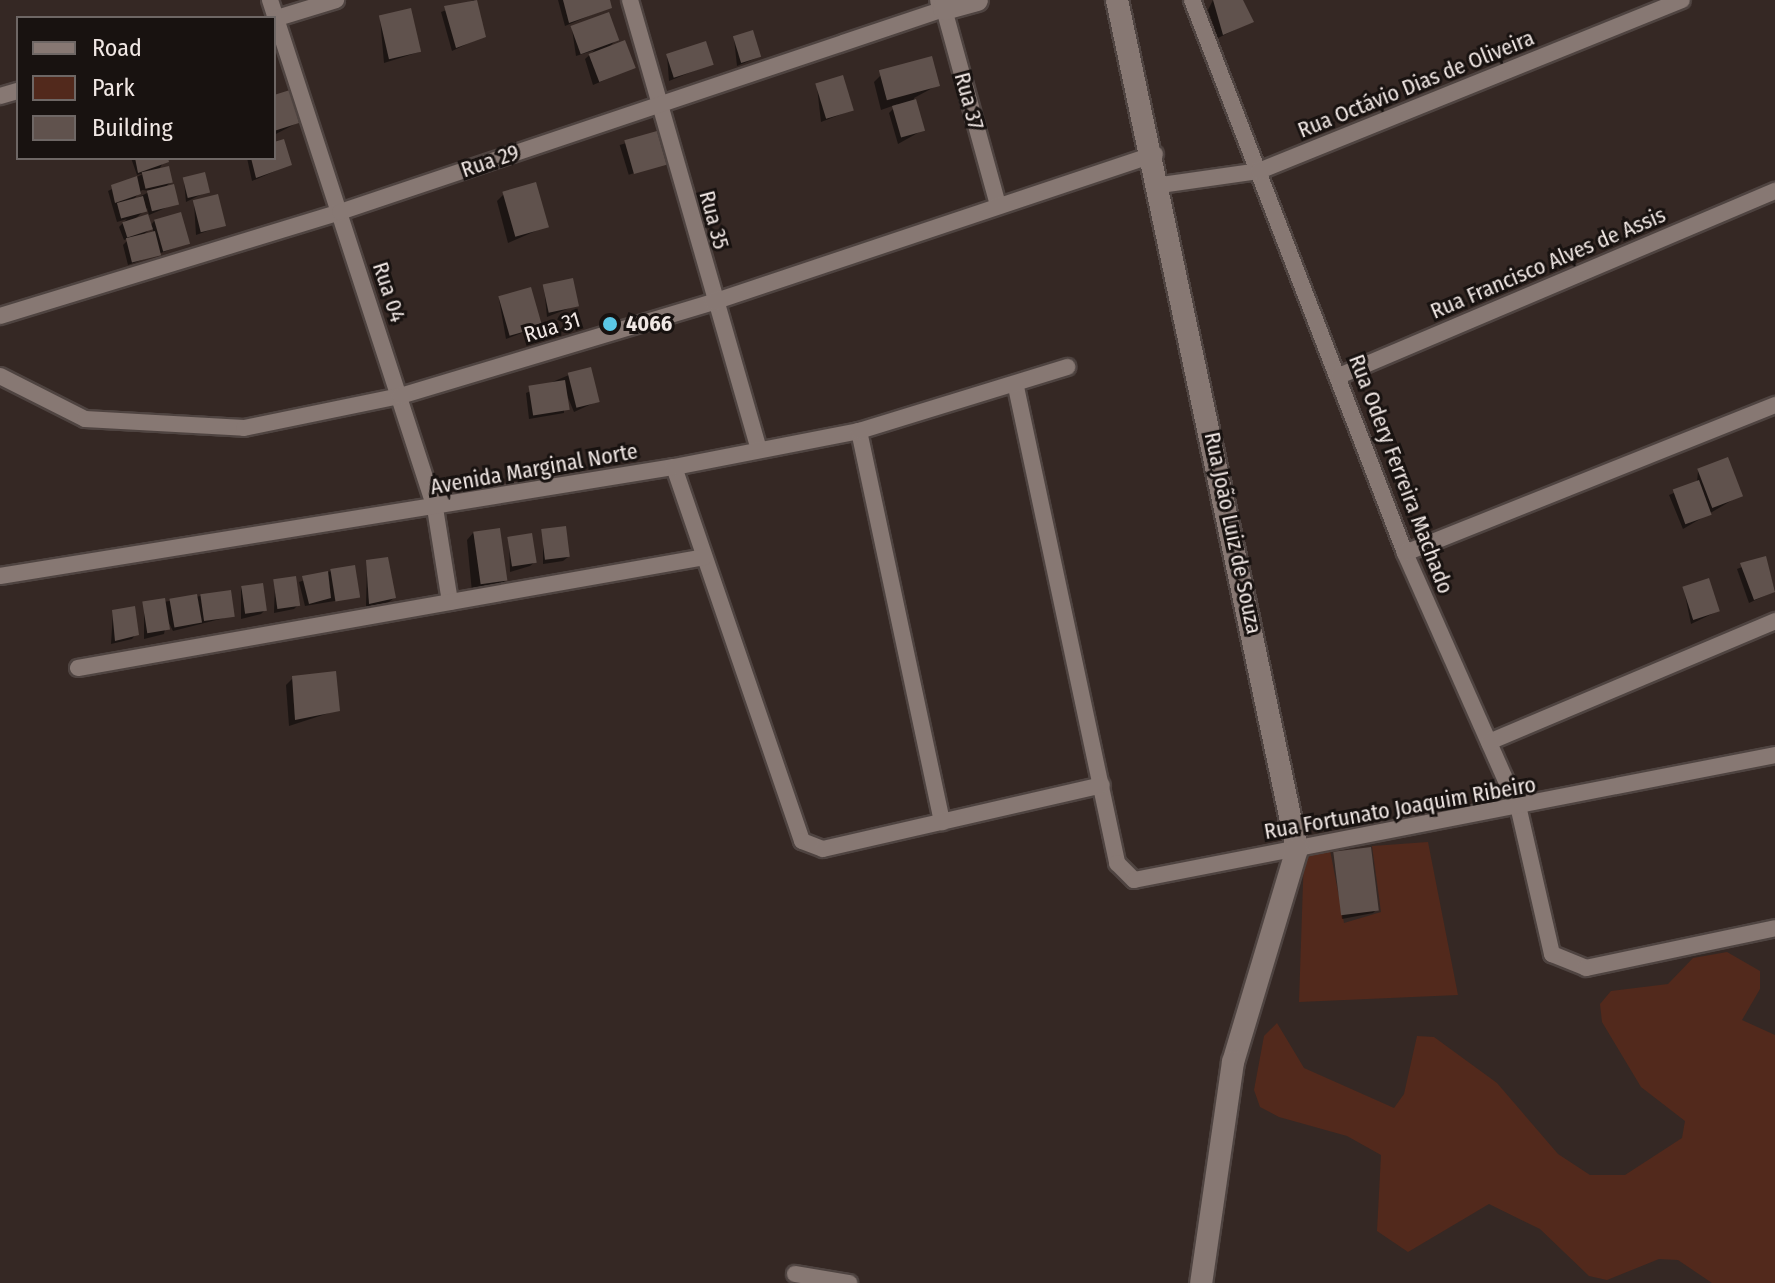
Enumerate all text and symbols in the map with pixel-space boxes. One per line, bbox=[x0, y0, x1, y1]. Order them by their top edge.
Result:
legend bbox=[16, 16, 276, 160]
street label: Rua Octávio Dias de Oliveira bbox=[1294, 24, 1538, 144]
text: Road bbox=[92, 34, 142, 62]
street label: Rua 37 bbox=[949, 69, 989, 133]
text: Park bbox=[92, 74, 135, 102]
text: Building bbox=[92, 114, 173, 142]
street label: Rua 29 bbox=[457, 139, 523, 183]
street label: Rua 35 bbox=[694, 188, 734, 252]
street label: Rua Francisco Alves de Assis bbox=[1426, 201, 1670, 325]
street label: Rua 04 bbox=[367, 259, 411, 325]
street label: Rua 31 bbox=[521, 306, 583, 348]
place label: 4066 bbox=[626, 311, 672, 337]
marker: 4066 bbox=[601, 315, 619, 333]
street label: Rua Odery Ferreira Machado bbox=[1343, 351, 1459, 597]
street label: Rua João Luiz de Souza bbox=[1199, 430, 1267, 636]
street label: Avenida Marginal Norte bbox=[428, 438, 640, 500]
street label: Rua Fortunato Joaquim Ribeiro bbox=[1262, 771, 1538, 845]

